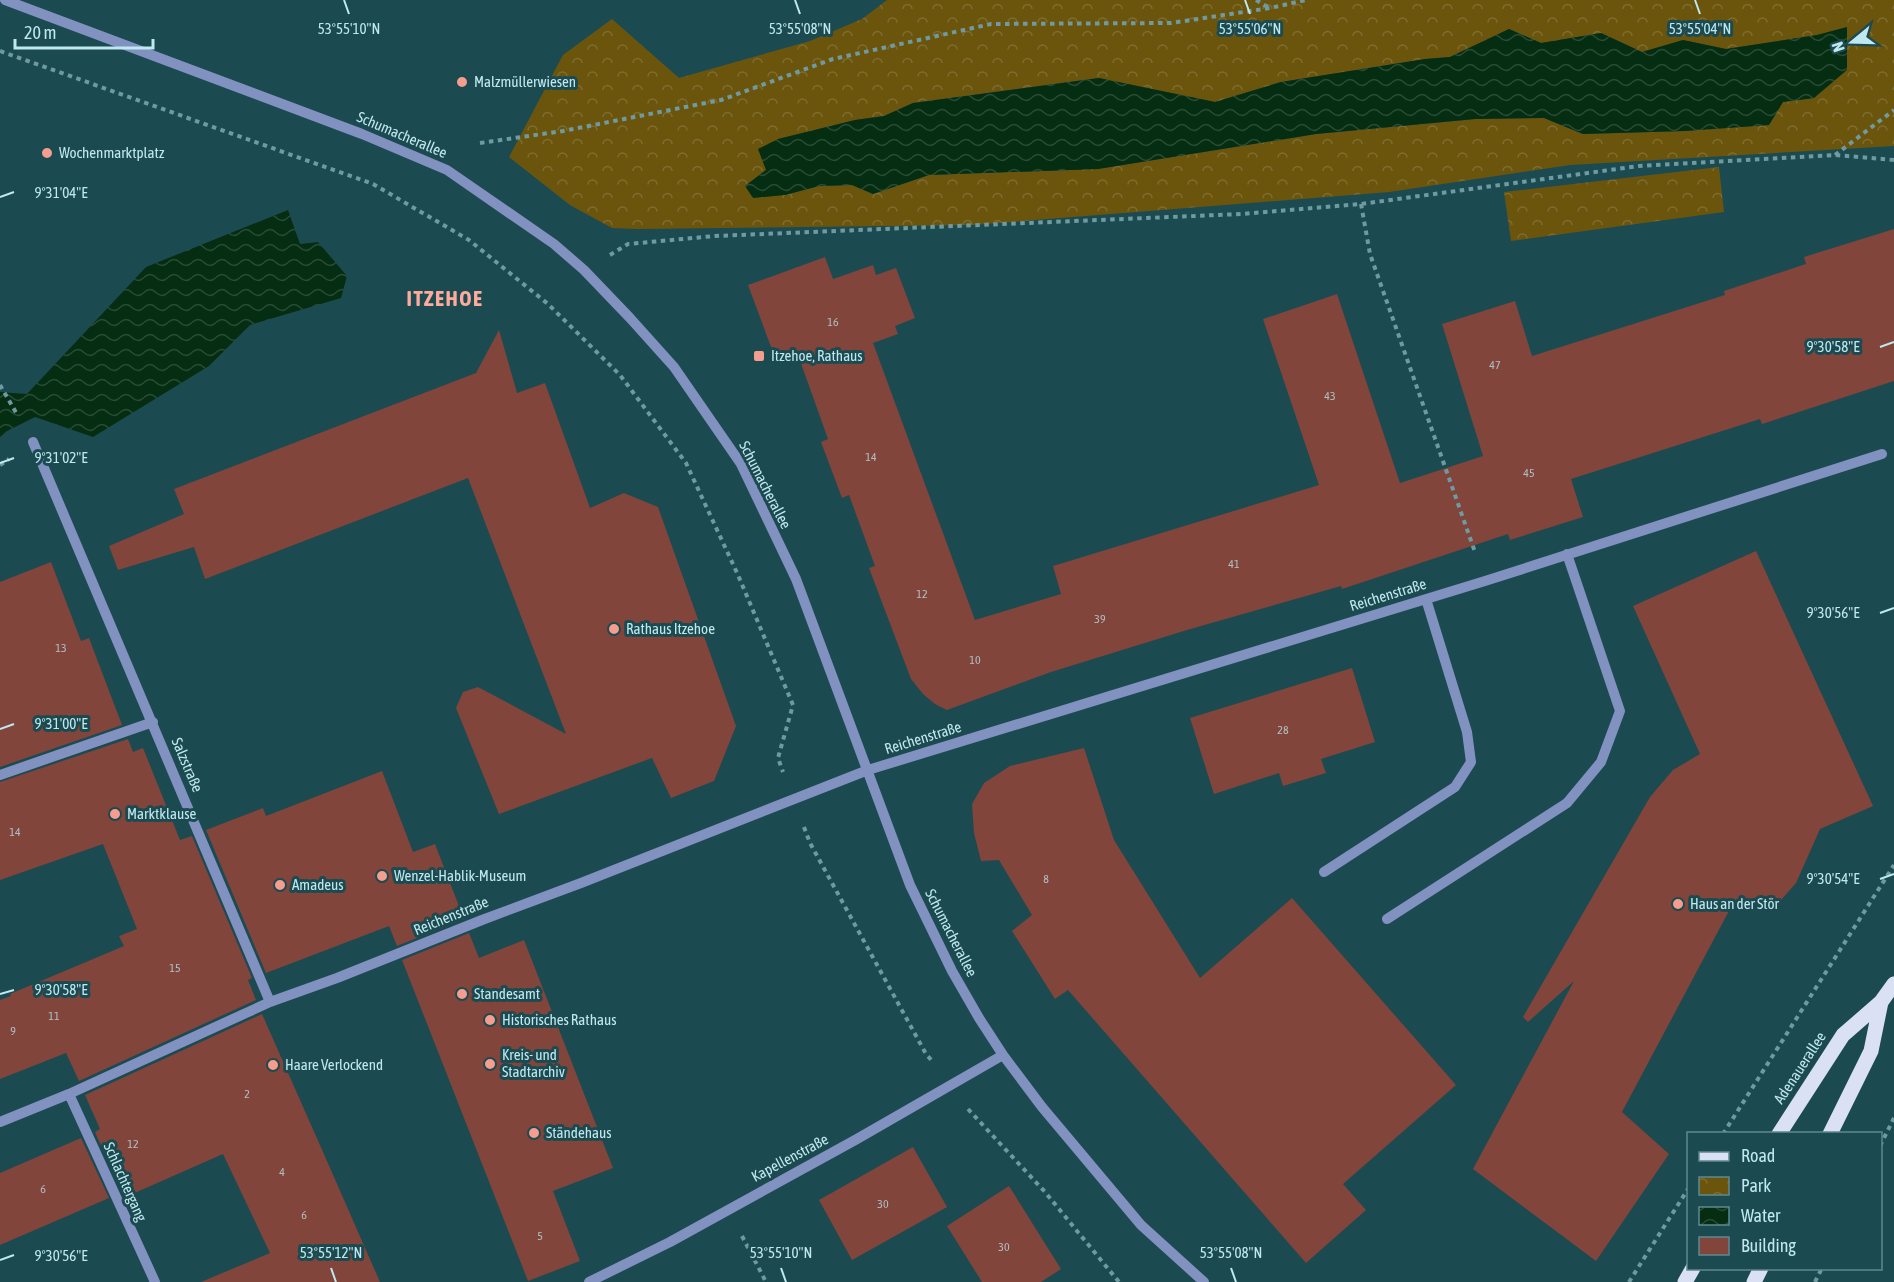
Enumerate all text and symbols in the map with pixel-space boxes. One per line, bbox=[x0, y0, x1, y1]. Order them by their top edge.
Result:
scale bar bbox=[15, 12, 153, 50]
north arrow bbox=[1822, 12, 1882, 72]
text: 53°55'10"N bbox=[318, 20, 380, 37]
text: 53°55'08"N bbox=[769, 20, 831, 37]
text: 53°55'06"N bbox=[1219, 20, 1281, 37]
text: 53°55'04"N bbox=[1669, 20, 1731, 37]
text: 20 m bbox=[24, 22, 56, 43]
text: N bbox=[1828, 39, 1848, 54]
place label: Malzmüllerwiesen bbox=[474, 73, 576, 90]
marker: Malzmüllerwiesen bbox=[455, 75, 469, 89]
street label: Schumacherallee bbox=[355, 108, 450, 161]
place label: Wochenmarktplatz bbox=[59, 144, 165, 161]
marker: Wochenmarktplatz bbox=[40, 146, 54, 160]
text: 9°31'04"E bbox=[34, 184, 88, 201]
district label: ITZEHOE bbox=[407, 286, 483, 310]
house number: 16 bbox=[827, 315, 839, 329]
text: 9°30'58"E bbox=[1806, 338, 1860, 355]
place label: Itzehoe, Rathaus bbox=[771, 347, 863, 364]
marker: Itzehoe, Rathaus bbox=[752, 349, 766, 363]
house number: 47 bbox=[1489, 358, 1501, 372]
house number: 43 bbox=[1324, 389, 1336, 403]
street label: Schumacherallee bbox=[736, 438, 795, 532]
text: 9°31'02"E bbox=[34, 449, 88, 466]
house number: 14 bbox=[865, 450, 877, 464]
house number: 45 bbox=[1523, 466, 1535, 480]
house number: 41 bbox=[1228, 557, 1240, 571]
street label: Reichenstraße bbox=[1347, 575, 1428, 614]
house number: 12 bbox=[916, 587, 928, 601]
text: 9°30'56"E bbox=[1806, 604, 1860, 621]
house number: 39 bbox=[1094, 612, 1106, 626]
place label: Rathaus Itzehoe bbox=[626, 620, 715, 637]
marker: Rathaus Itzehoe bbox=[607, 622, 621, 636]
house number: 13 bbox=[55, 641, 67, 655]
house number: 10 bbox=[969, 653, 981, 667]
text: 9°31'00"E bbox=[34, 715, 88, 732]
street label: Reichenstraße bbox=[882, 718, 963, 757]
house number: 28 bbox=[1277, 723, 1289, 737]
street label: Salzstraße bbox=[168, 735, 207, 795]
place label: Marktklause bbox=[127, 805, 196, 822]
marker: Marktklause bbox=[108, 807, 122, 821]
house number: 14 bbox=[9, 825, 21, 839]
place label: Wenzel-Hablik-Museum bbox=[394, 867, 526, 884]
marker: Wenzel-Hablik-Museum bbox=[375, 869, 389, 883]
text: 9°30'54"E bbox=[1806, 870, 1860, 887]
house number: 8 bbox=[1043, 872, 1049, 886]
place label: Amadeus bbox=[292, 876, 344, 893]
marker: Amadeus bbox=[273, 878, 287, 892]
street label: Schumacherallee bbox=[922, 886, 981, 980]
street label: Reichenstraße bbox=[411, 893, 491, 938]
place label: Haus an der Stör bbox=[1690, 895, 1780, 912]
marker: Haus an der Stör bbox=[1671, 897, 1685, 911]
house number: 15 bbox=[169, 961, 181, 975]
text: 9°30'58"E bbox=[34, 981, 88, 998]
place label: Standesamt bbox=[474, 985, 540, 1002]
marker: Standesamt bbox=[455, 987, 469, 1001]
house number: 11 bbox=[48, 1009, 60, 1023]
place label: Historisches Rathaus bbox=[502, 1011, 616, 1028]
marker: Historisches Rathaus bbox=[483, 1013, 497, 1027]
house number: 9 bbox=[10, 1024, 16, 1038]
street label: Adenauerallee bbox=[1770, 1029, 1829, 1107]
place label: Kreis- und Stadtarchiv bbox=[502, 1046, 565, 1080]
place label: Haare Verlockend bbox=[285, 1056, 383, 1073]
marker: Kreis- und Stadtarchiv bbox=[483, 1057, 497, 1071]
marker: Haare Verlockend bbox=[266, 1058, 280, 1072]
house number: 2 bbox=[244, 1087, 250, 1101]
place label: Ständehaus bbox=[546, 1124, 612, 1141]
marker: Ständehaus bbox=[527, 1126, 541, 1140]
street label: Kapellenstraße bbox=[749, 1130, 831, 1185]
legend bbox=[1687, 1132, 1882, 1270]
house number: 12 bbox=[127, 1137, 139, 1151]
street label: Schlachtergang bbox=[100, 1140, 151, 1224]
text: Road bbox=[1741, 1145, 1775, 1166]
house number: 4 bbox=[279, 1165, 285, 1179]
text: Park bbox=[1741, 1175, 1771, 1196]
house number: 6 bbox=[40, 1182, 46, 1196]
house number: 30 bbox=[877, 1197, 889, 1211]
text: Water bbox=[1741, 1205, 1781, 1226]
house number: 6 bbox=[301, 1208, 307, 1222]
house number: 5 bbox=[537, 1229, 543, 1243]
text: Building bbox=[1741, 1235, 1796, 1256]
house number: 30 bbox=[998, 1240, 1010, 1254]
text: 53°55'12"N bbox=[300, 1244, 362, 1261]
text: 53°55'10"N bbox=[750, 1244, 812, 1261]
text: 53°55'08"N bbox=[1200, 1244, 1262, 1261]
text: 9°30'56"E bbox=[34, 1247, 88, 1264]

